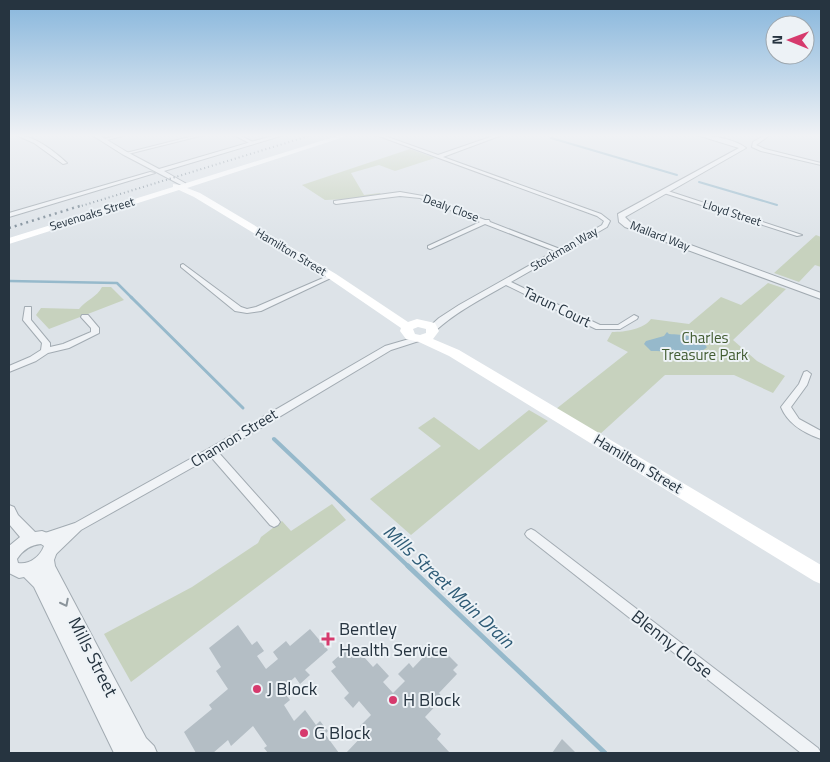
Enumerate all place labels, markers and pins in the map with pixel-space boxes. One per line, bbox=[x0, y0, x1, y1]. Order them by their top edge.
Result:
place label: Bentley Health Service bbox=[339, 615, 448, 663]
marker: Bentley Health Service bbox=[321, 632, 335, 646]
place label: J Block bbox=[267, 675, 318, 702]
marker: J Block bbox=[251, 683, 263, 695]
place label: H Block bbox=[403, 686, 461, 713]
marker: H Block bbox=[387, 694, 399, 706]
place label: G Block bbox=[314, 719, 371, 746]
marker: G Block bbox=[298, 727, 310, 739]

